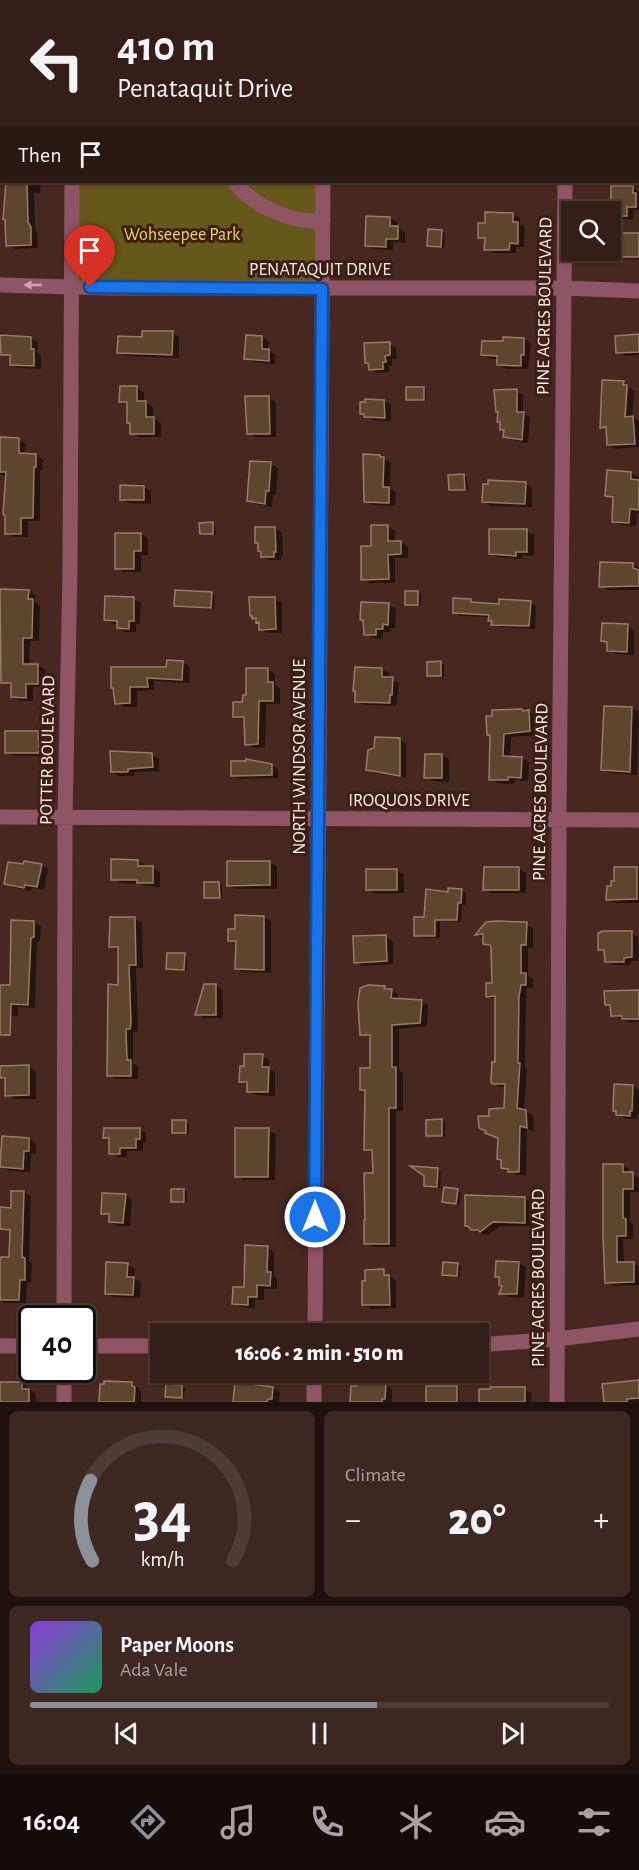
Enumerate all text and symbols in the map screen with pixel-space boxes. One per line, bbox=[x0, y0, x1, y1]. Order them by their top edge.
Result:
icon: left bbox=[18, 24, 96, 102]
text: 410 m bbox=[117, 26, 215, 68]
text: Penataquit Drive bbox=[117, 75, 293, 102]
icon: arrive bbox=[74, 138, 107, 171]
text: Then bbox=[18, 144, 62, 166]
map controls bbox=[561, 201, 621, 261]
button: search bbox=[561, 201, 621, 261]
street label: PINE ACRES BOULEVARD bbox=[534, 217, 556, 395]
pin bbox=[64, 225, 115, 287]
park label: Wohseepee Park bbox=[124, 226, 241, 244]
icon: arrive bbox=[73, 234, 106, 267]
street label: PENATAQUIT DRIVE bbox=[249, 261, 391, 279]
one-way arrow bbox=[23, 281, 42, 290]
street label: NORTH WINDSOR AVENUE bbox=[291, 659, 309, 855]
street label: POTTER BOULEVARD bbox=[38, 675, 58, 825]
street label: PINE ACRES BOULEVARD bbox=[530, 703, 552, 881]
street label: IROQUOIS DRIVE bbox=[348, 792, 470, 810]
position arrow bbox=[283, 1185, 347, 1249]
street label: PINE ACRES BOULEVARD bbox=[530, 1189, 548, 1367]
speed limit sign: 40 bbox=[18, 1305, 96, 1383]
text: 16:06 · 2 min · 510 m bbox=[235, 1342, 404, 1364]
text: Climate bbox=[345, 1465, 406, 1485]
text: 34 bbox=[133, 1485, 191, 1547]
text: 20° bbox=[448, 1498, 506, 1543]
text: − bbox=[345, 1504, 361, 1537]
text: + bbox=[593, 1504, 609, 1537]
text: km/h bbox=[140, 1549, 184, 1570]
text: Paper Moons bbox=[120, 1634, 234, 1656]
text: Ada Vale bbox=[120, 1660, 188, 1680]
icon: previous bbox=[110, 1717, 143, 1750]
icon: pause bbox=[303, 1717, 336, 1750]
icon: next bbox=[496, 1717, 529, 1750]
icon: directions bbox=[127, 1801, 169, 1843]
icon: music bbox=[217, 1801, 259, 1843]
icon: phone bbox=[306, 1801, 348, 1843]
icon: climate bbox=[395, 1801, 437, 1843]
icon: car bbox=[484, 1801, 526, 1843]
icon: filters bbox=[573, 1801, 615, 1843]
text: 16:04 bbox=[24, 1808, 80, 1835]

